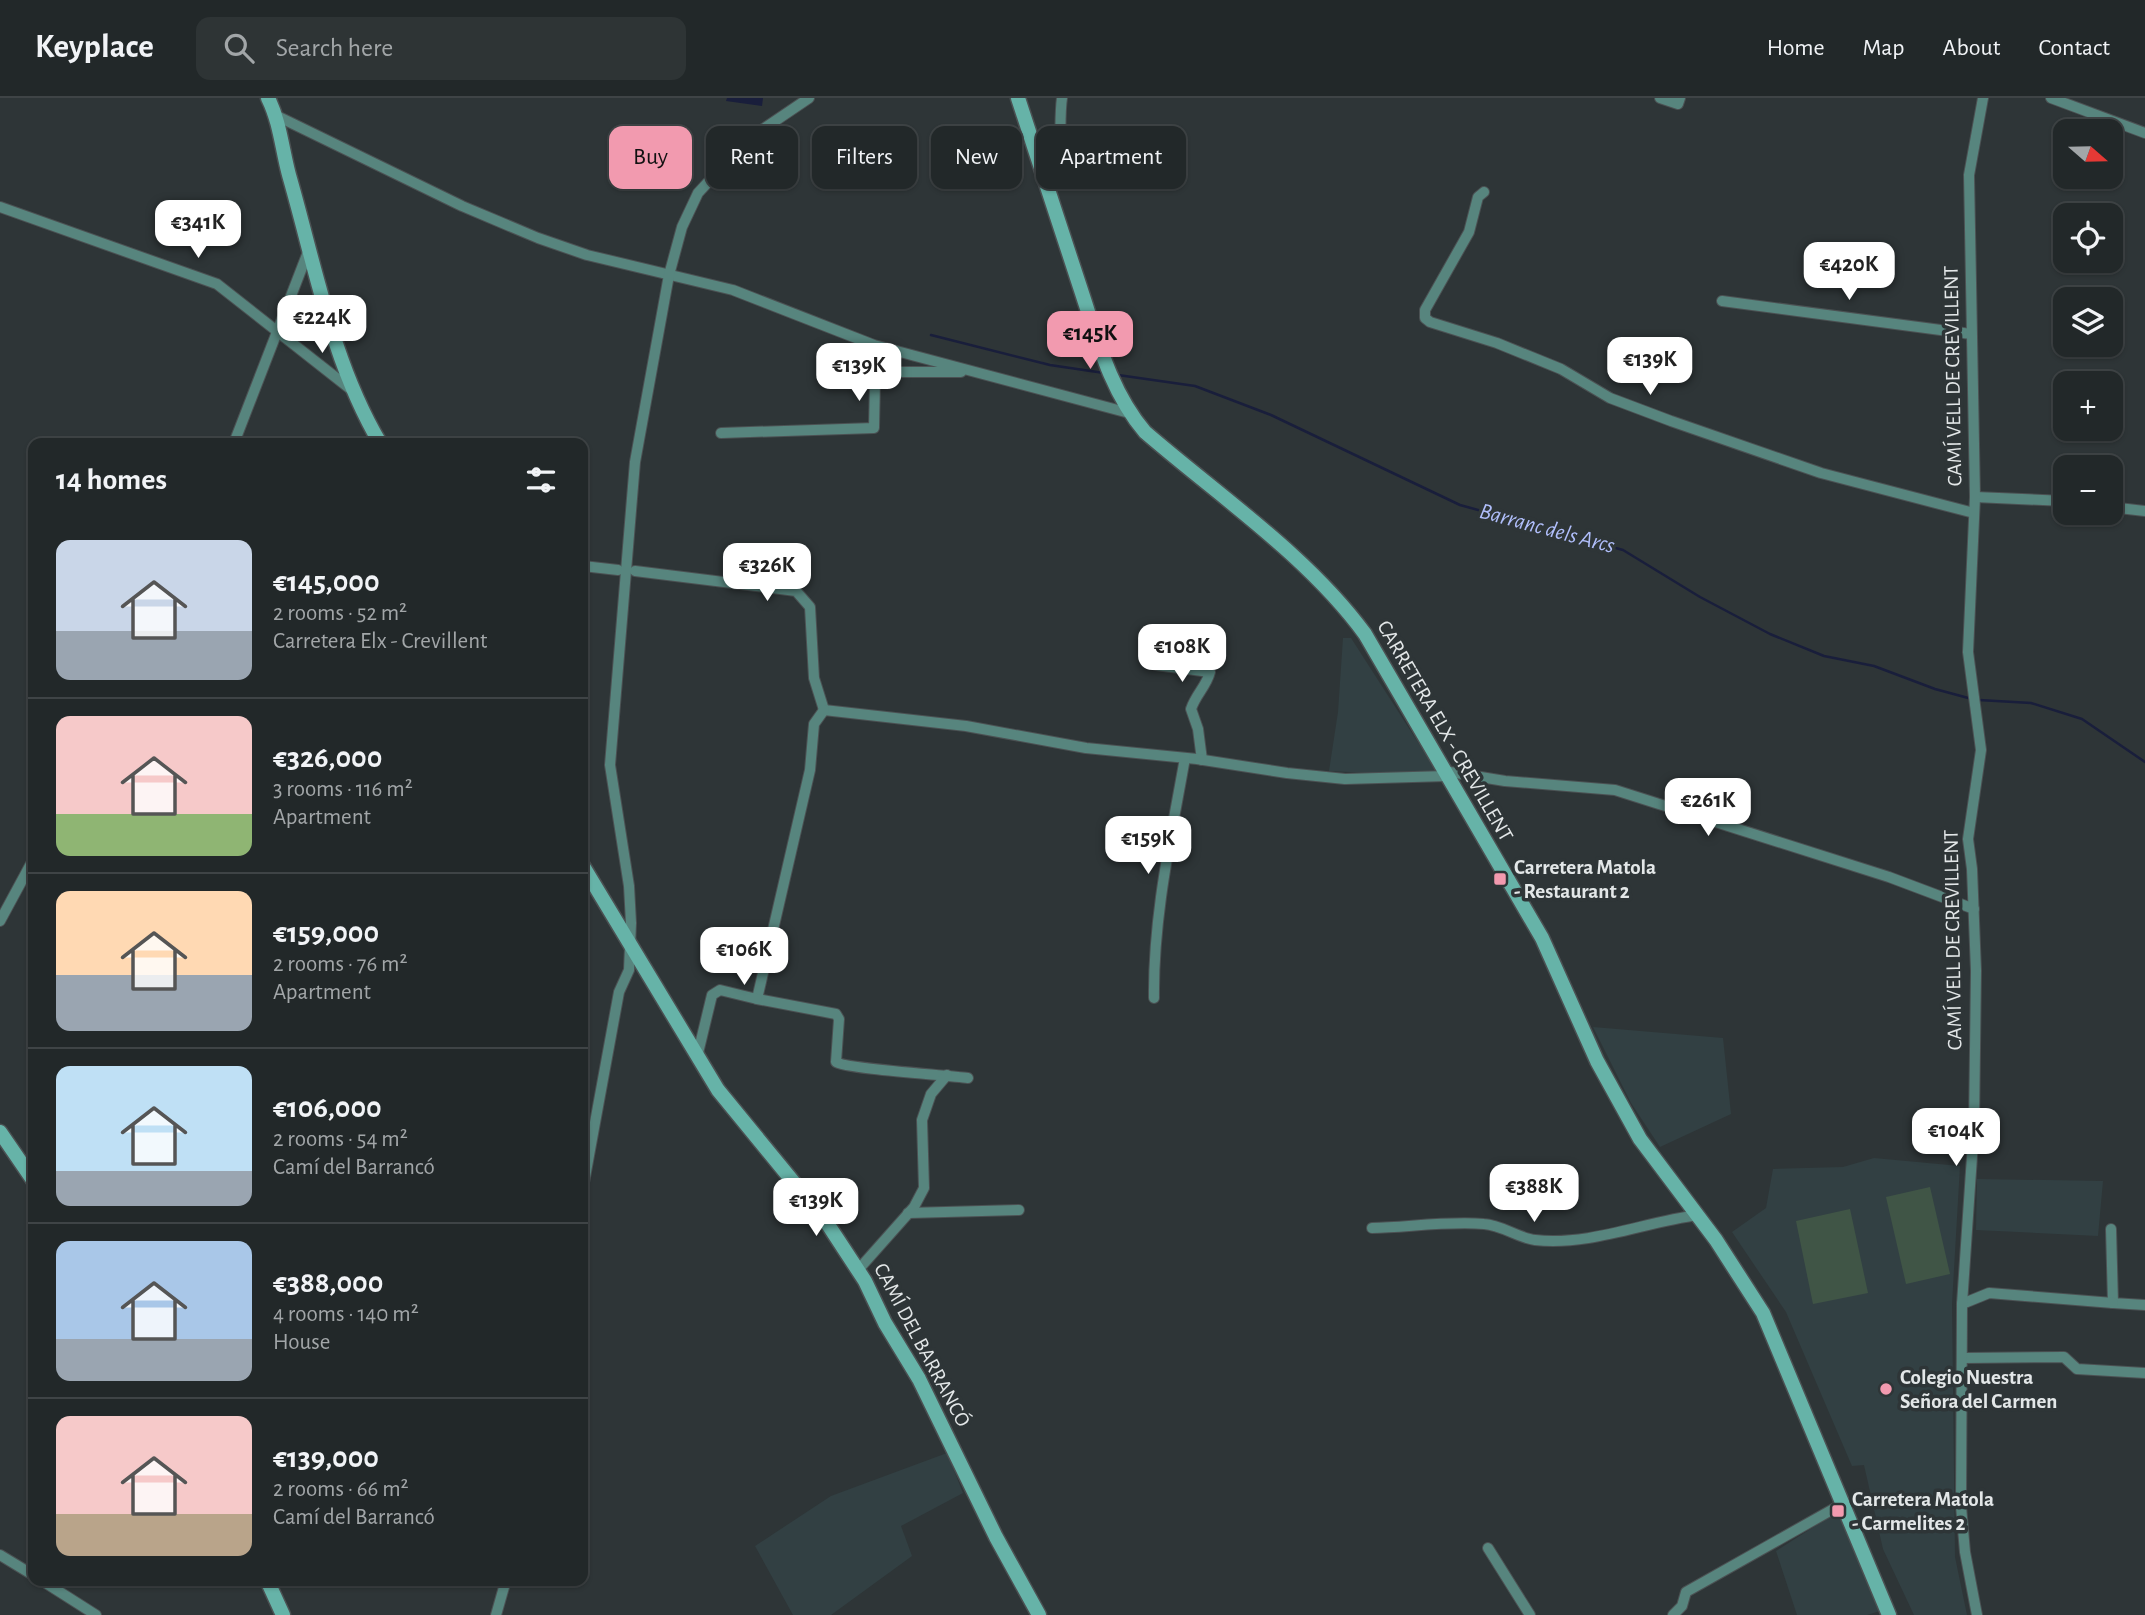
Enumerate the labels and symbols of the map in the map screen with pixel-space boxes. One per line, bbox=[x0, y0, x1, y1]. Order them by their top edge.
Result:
north arrow bbox=[2053, 119, 2123, 189]
pin: €341K bbox=[149, 200, 247, 260]
pin: €420K bbox=[1800, 242, 1898, 302]
street label: CAMÍ VELL DE CREVILLENT bbox=[1939, 265, 1965, 487]
pin: €224K bbox=[273, 296, 371, 355]
pin: €145K bbox=[1041, 312, 1139, 371]
pin: €139K bbox=[1601, 338, 1699, 397]
pin: €139K bbox=[810, 344, 908, 403]
water label: Barranc dels Arcs bbox=[1477, 500, 1617, 558]
pin: €326K bbox=[718, 544, 816, 603]
street label: CARRETERA ELX - CREVILLENT bbox=[1373, 617, 1517, 845]
pin: €108K bbox=[1133, 624, 1231, 684]
pin: €261K bbox=[1659, 778, 1757, 838]
pin: €159K bbox=[1099, 816, 1197, 876]
street label: CAMÍ VELL DE CREVILLENT bbox=[1939, 829, 1965, 1051]
place label: Carretera Matola - Restaurant 2 bbox=[1514, 857, 1656, 902]
marker: Carretera Matola - Restaurant 2 bbox=[1492, 871, 1508, 887]
pin: €106K bbox=[695, 928, 793, 987]
pin: €104K bbox=[1907, 1108, 2005, 1168]
pin: €388K bbox=[1485, 1164, 1583, 1224]
pin: €139K bbox=[767, 1178, 865, 1238]
street label: CAMÍ DEL BARRANCÓ bbox=[870, 1259, 976, 1430]
place label: Colegio Nuestra Señora del Carmen bbox=[1900, 1367, 2057, 1412]
marker: Colegio Nuestra Señora del Carmen bbox=[1878, 1381, 1894, 1397]
place label: Carretera Matola - Carmelites 2 bbox=[1852, 1489, 1994, 1534]
marker: Carretera Matola - Carmelites 2 bbox=[1830, 1503, 1846, 1519]

